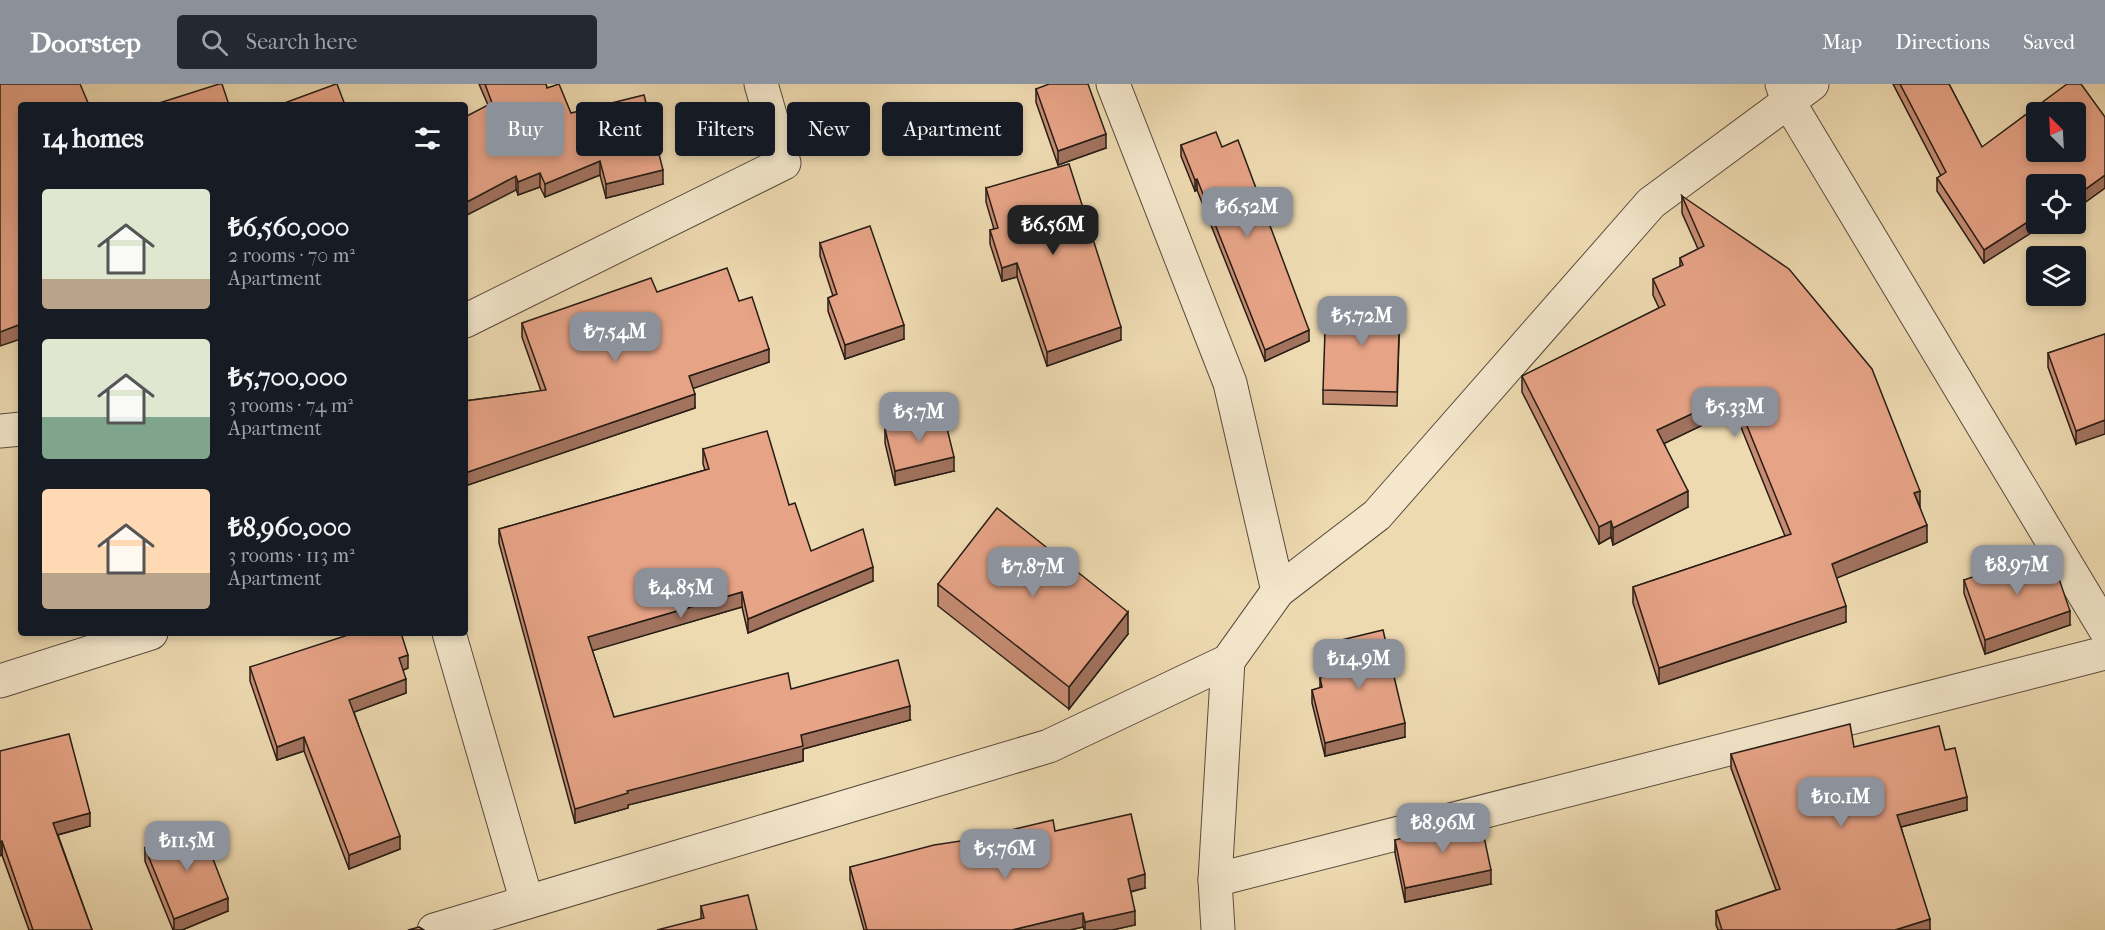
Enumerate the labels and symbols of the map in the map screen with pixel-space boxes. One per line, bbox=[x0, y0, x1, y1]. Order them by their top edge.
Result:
north arrow bbox=[2026, 102, 2086, 162]
pin: ₺6.52M bbox=[1198, 187, 1296, 238]
pin: ₺6.56M bbox=[1004, 205, 1102, 256]
pin: ₺5.72M bbox=[1313, 296, 1411, 347]
pin: ₺7.54M bbox=[566, 312, 664, 363]
pin: ₺5.33M bbox=[1686, 387, 1784, 438]
pin: ₺5.7M bbox=[877, 392, 961, 443]
pin: ₺8.97M bbox=[1968, 545, 2066, 596]
pin: ₺7.87M bbox=[984, 547, 1082, 598]
pin: ₺4.85M bbox=[632, 568, 730, 619]
pin: ₺14.9M bbox=[1310, 639, 1408, 690]
pin: ₺10.1M bbox=[1792, 777, 1890, 828]
pin: ₺8.96M bbox=[1394, 803, 1492, 854]
pin: ₺11.5M bbox=[138, 821, 236, 872]
pin: ₺5.76M bbox=[956, 829, 1054, 880]

